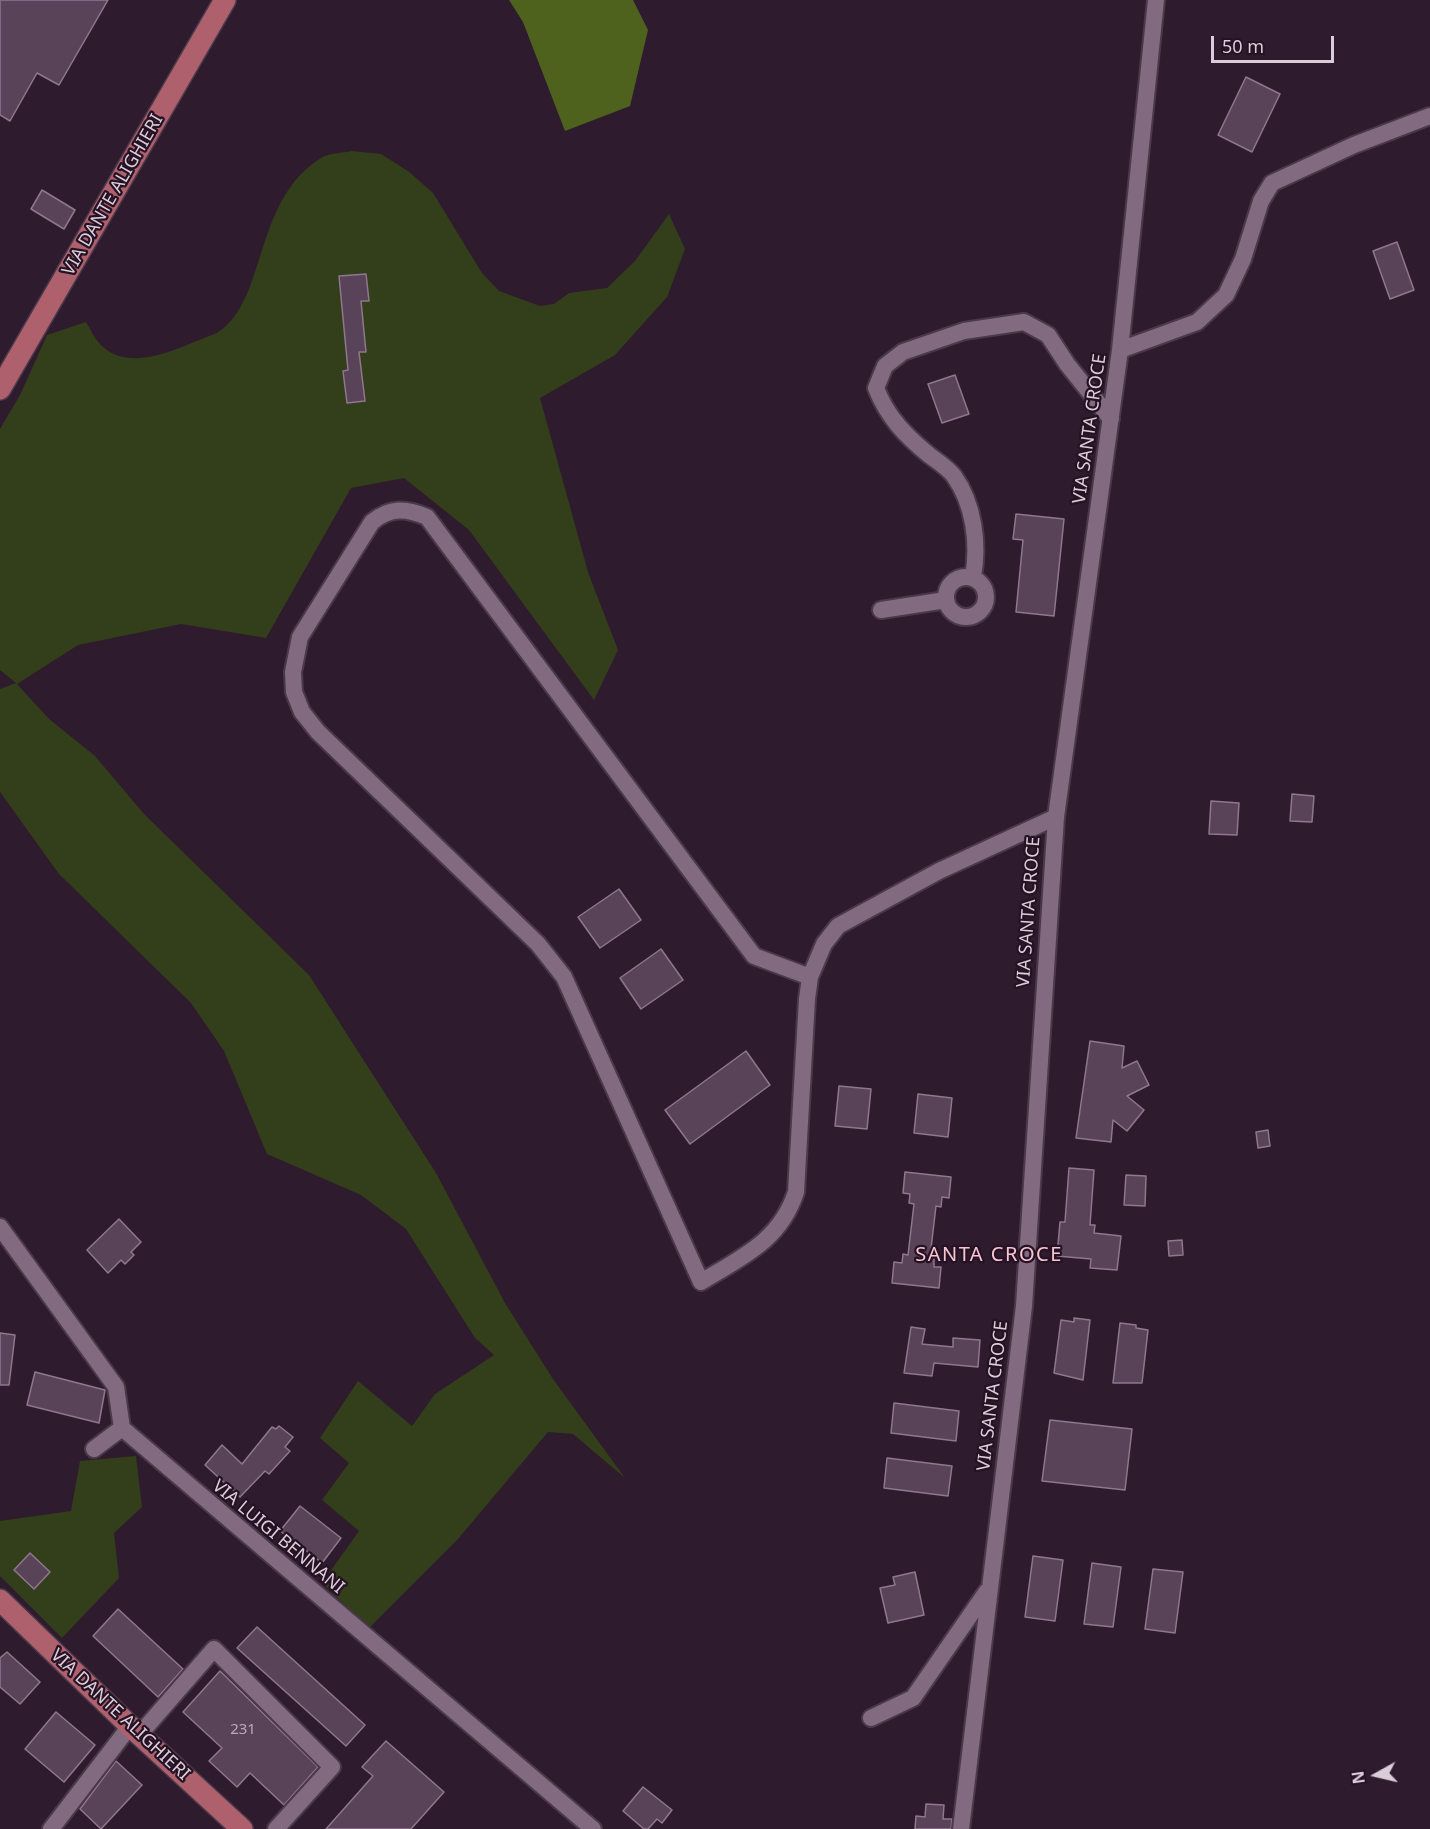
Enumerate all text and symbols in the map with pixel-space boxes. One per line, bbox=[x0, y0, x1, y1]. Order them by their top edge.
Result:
scale bar bbox=[1214, 24, 1337, 62]
text: 50 m bbox=[1222, 34, 1264, 58]
street label: VIA DANTE ALIGHIERI bbox=[58, 111, 168, 279]
street label: VIA SANTA CROCE bbox=[1069, 353, 1111, 505]
street label: VIA SANTA CROCE bbox=[1013, 836, 1045, 988]
district label: SANTA CROCE bbox=[915, 1243, 1063, 1267]
street label: VIA SANTA CROCE bbox=[973, 1320, 1013, 1472]
street label: VIA LUIGI BENNANI bbox=[208, 1475, 348, 1599]
street label: VIA DANTE ALIGHIERI bbox=[46, 1645, 194, 1785]
house number: 231 bbox=[230, 1721, 256, 1739]
north arrow bbox=[1346, 1745, 1406, 1805]
text: N bbox=[1346, 1770, 1370, 1785]

